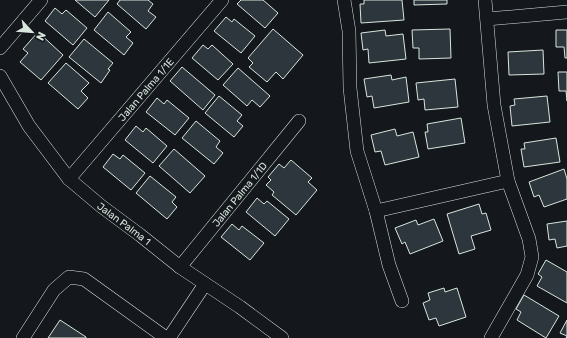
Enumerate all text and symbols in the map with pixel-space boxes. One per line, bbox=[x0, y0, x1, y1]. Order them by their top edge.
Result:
north arrow bbox=[12, 12, 52, 52]
text: N bbox=[33, 30, 48, 43]
street label: Jalan Palma 1/1E bbox=[116, 56, 177, 124]
street label: Jalan Palma 1/1D bbox=[210, 160, 270, 229]
street label: Jalan Palma 1 bbox=[94, 200, 153, 248]

